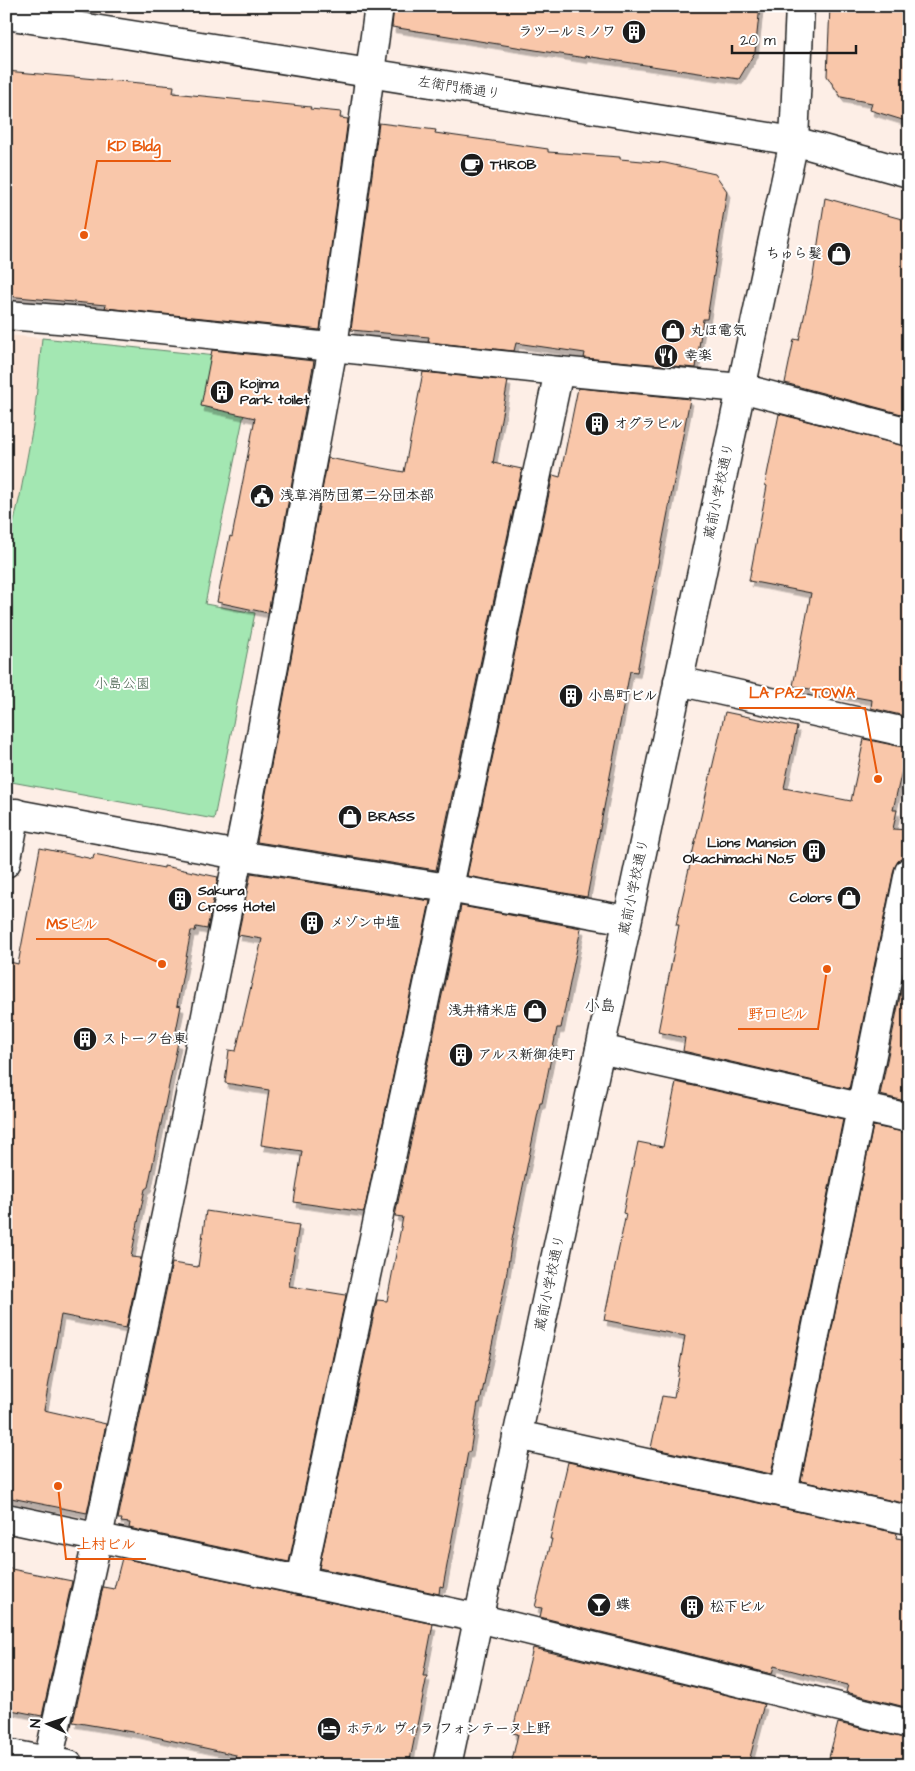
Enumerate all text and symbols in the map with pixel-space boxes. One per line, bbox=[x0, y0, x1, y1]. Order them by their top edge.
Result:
building icon: ラツールミノワ bbox=[621, 19, 647, 45]
place label: ラツールミノワ bbox=[519, 22, 616, 42]
scale bar bbox=[732, 22, 856, 54]
text: 20 m bbox=[740, 30, 776, 51]
street label: 左衛門橋通り bbox=[416, 72, 502, 104]
callout: KD Bldg bbox=[97, 131, 171, 161]
text: KD Bldg bbox=[107, 136, 161, 159]
cafe icon: THROB bbox=[459, 152, 485, 178]
place label: THROB bbox=[489, 155, 537, 175]
shop icon: ちゅら髪 bbox=[826, 241, 852, 267]
place label: ちゅら髪 bbox=[766, 244, 822, 264]
shop icon: 丸ほ電気 bbox=[660, 318, 686, 344]
place label: 丸ほ電気 bbox=[690, 321, 746, 341]
restaurant icon: 幸楽 bbox=[653, 343, 679, 369]
place label: 幸楽 bbox=[684, 346, 712, 366]
place label: Kojima Park toilet bbox=[240, 374, 309, 410]
building icon: Kojima Park toilet bbox=[209, 379, 235, 405]
building icon: オグラビル bbox=[584, 411, 610, 437]
place label: オグラビル bbox=[614, 414, 683, 434]
street label: 蔵前小学校通り bbox=[699, 441, 739, 541]
public building icon: 浅草消防団第二分団本部 bbox=[249, 483, 275, 509]
place label: 浅草消防団第二分団本部 bbox=[280, 486, 434, 506]
park label: 小島公園 bbox=[94, 674, 150, 694]
callout: LA PAZ TOWA bbox=[739, 678, 865, 708]
building icon: 小島町ビル bbox=[558, 683, 584, 709]
text: LA PAZ TOWA bbox=[749, 683, 855, 704]
place label: 小島町ビル bbox=[588, 686, 658, 706]
shop icon: BRASS bbox=[337, 804, 363, 830]
place label: BRASS bbox=[368, 807, 415, 827]
place label: Lions Mansion Okachimachi No.5 bbox=[683, 833, 797, 869]
street label: 蔵前小学校通り bbox=[614, 837, 654, 937]
building icon: Lions Mansion Okachimachi No.5 bbox=[801, 838, 827, 864]
place label: Sakura Cross Hotel bbox=[197, 881, 276, 917]
shop icon: Colors bbox=[836, 885, 862, 911]
building icon: Sakura Cross Hotel bbox=[167, 886, 193, 912]
place label: Colors bbox=[789, 888, 832, 908]
callout: MSビル bbox=[36, 909, 108, 939]
building icon: メゾン中塩 bbox=[299, 910, 325, 936]
place label: メゾン中塩 bbox=[330, 913, 400, 933]
text: MSビル bbox=[46, 914, 98, 935]
district label: 小島 bbox=[584, 995, 616, 1017]
shop icon: 浅井精米店 bbox=[522, 998, 548, 1024]
callout: 野口ビル bbox=[738, 999, 818, 1029]
place label: 浅井精米店 bbox=[448, 1001, 518, 1021]
text: 野口ビル bbox=[748, 1004, 808, 1025]
building icon: ストーク台東 bbox=[72, 1026, 98, 1052]
place label: ストーク台東 bbox=[102, 1029, 187, 1049]
building icon: アルス新御徒町 bbox=[448, 1042, 474, 1068]
place label: アルス新御徒町 bbox=[478, 1045, 575, 1065]
street label: 蔵前小学校通り bbox=[530, 1233, 570, 1333]
callout: 上村ビル bbox=[66, 1529, 146, 1559]
text: 上村ビル bbox=[76, 1534, 136, 1555]
bar icon: 蝶 bbox=[586, 1592, 612, 1618]
building icon: 松下ビル bbox=[679, 1594, 705, 1620]
place label: 蝶 bbox=[616, 1595, 630, 1615]
place label: 松下ビル bbox=[710, 1597, 766, 1617]
north arrow bbox=[22, 1698, 72, 1748]
hotel icon: ホテル ヴィラ フォンテーヌ上野 bbox=[316, 1716, 342, 1742]
text: N bbox=[26, 1718, 46, 1728]
place label: ホテル ヴィラ フォンテーヌ上野 bbox=[346, 1719, 551, 1739]

